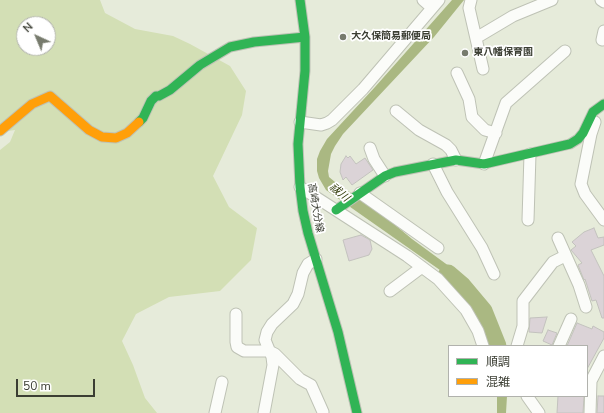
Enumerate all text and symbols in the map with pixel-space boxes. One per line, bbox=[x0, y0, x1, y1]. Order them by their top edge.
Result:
north arrow bbox=[16, 16, 56, 56]
text: N bbox=[20, 19, 36, 36]
place label: 大久保簡易郵便局 bbox=[351, 31, 431, 43]
marker: 大久保簡易郵便局 bbox=[338, 32, 348, 42]
place label: 東八幡保育園 bbox=[473, 47, 533, 59]
marker: 東八幡保育園 bbox=[460, 48, 470, 58]
water label: 祓川 bbox=[326, 181, 352, 205]
street label: 高崎大分線 bbox=[305, 182, 325, 234]
legend bbox=[448, 345, 588, 397]
text: 順調 bbox=[486, 354, 510, 370]
scale bar bbox=[18, 371, 97, 397]
text: 混雑 bbox=[486, 374, 510, 390]
text: 50 m bbox=[23, 378, 51, 394]

